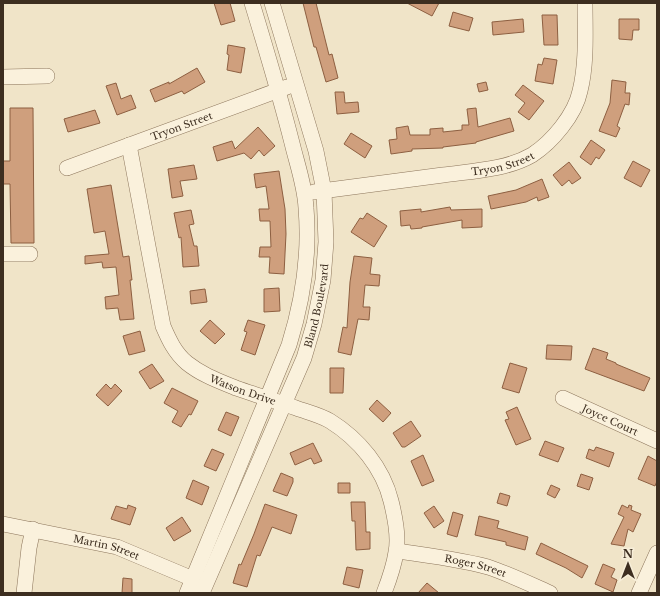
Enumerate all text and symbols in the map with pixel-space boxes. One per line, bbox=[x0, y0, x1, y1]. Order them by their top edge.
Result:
street label: Tryon Street bbox=[149, 108, 214, 143]
street label: Tryon Street bbox=[470, 149, 537, 178]
street label: Bland Boulevard bbox=[301, 263, 331, 349]
street label: Watson Drive bbox=[207, 371, 278, 407]
street label: Joyce Court bbox=[578, 400, 640, 438]
street label: Martin Street bbox=[72, 532, 142, 562]
north arrow bbox=[608, 544, 648, 584]
text: N bbox=[623, 547, 634, 561]
street label: Roger Street bbox=[444, 551, 509, 580]

